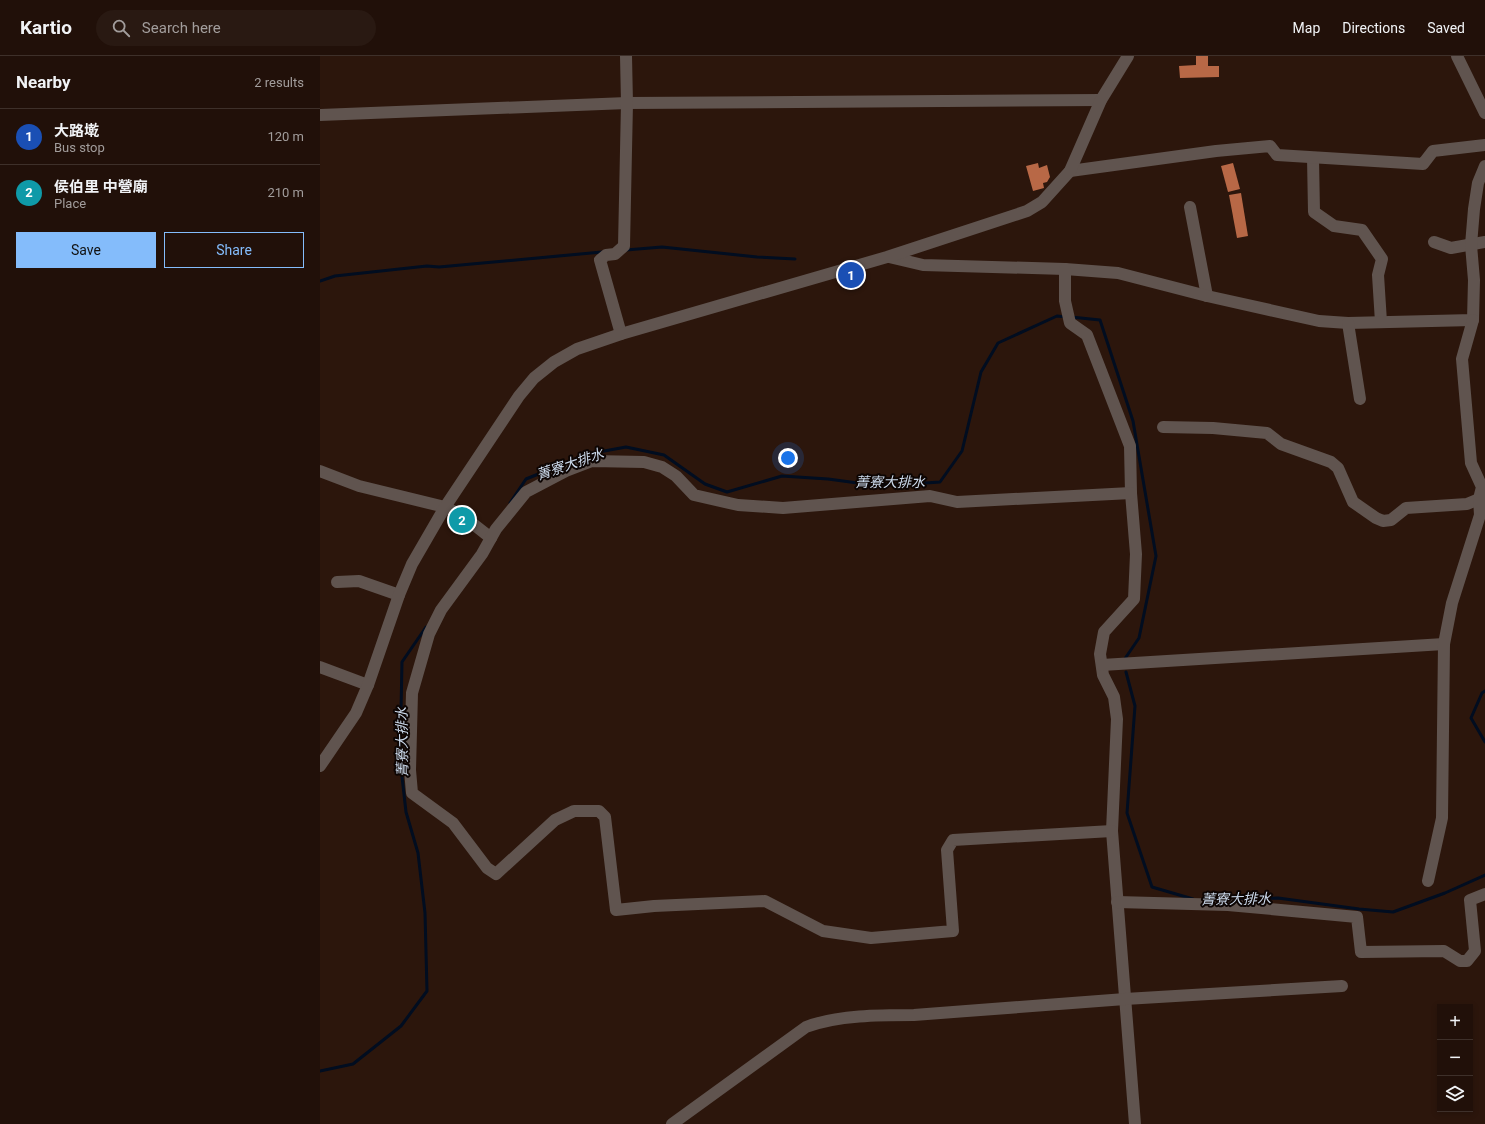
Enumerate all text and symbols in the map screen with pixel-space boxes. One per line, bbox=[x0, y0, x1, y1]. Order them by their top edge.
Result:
search box bbox=[96, 10, 376, 46]
text: Kartio bbox=[20, 16, 72, 39]
icon: search bbox=[110, 17, 132, 39]
text: Search here bbox=[142, 19, 221, 37]
text: Map bbox=[1293, 20, 1320, 36]
text: Directions bbox=[1342, 20, 1405, 36]
text: Saved bbox=[1427, 20, 1465, 36]
text: Nearby bbox=[16, 72, 71, 92]
text: 2 results bbox=[254, 75, 304, 90]
text: 大路墘 bbox=[54, 122, 99, 140]
text: 1 bbox=[25, 129, 33, 144]
text: 120 m bbox=[267, 129, 304, 144]
text: Bus stop bbox=[54, 140, 105, 155]
text: 侯伯里 中營廟 bbox=[54, 178, 148, 196]
text: 2 bbox=[25, 185, 33, 200]
text: 210 m bbox=[267, 185, 304, 200]
text: Place bbox=[54, 196, 86, 211]
button: Save bbox=[16, 232, 156, 268]
button: Share bbox=[164, 232, 304, 268]
pin: 1 bbox=[838, 260, 864, 290]
water label: 菁寮大排水 bbox=[534, 445, 607, 483]
your location bbox=[778, 448, 798, 468]
water label: 菁寮大排水 bbox=[855, 474, 926, 490]
pin: 2 bbox=[449, 505, 475, 535]
water label: 菁寮大排水 bbox=[393, 706, 411, 777]
water label: 菁寮大排水 bbox=[1201, 890, 1272, 908]
map controls bbox=[1437, 1004, 1473, 1112]
button: + bbox=[1437, 1004, 1473, 1040]
button: − bbox=[1437, 1040, 1473, 1076]
button: layers bbox=[1437, 1076, 1473, 1112]

